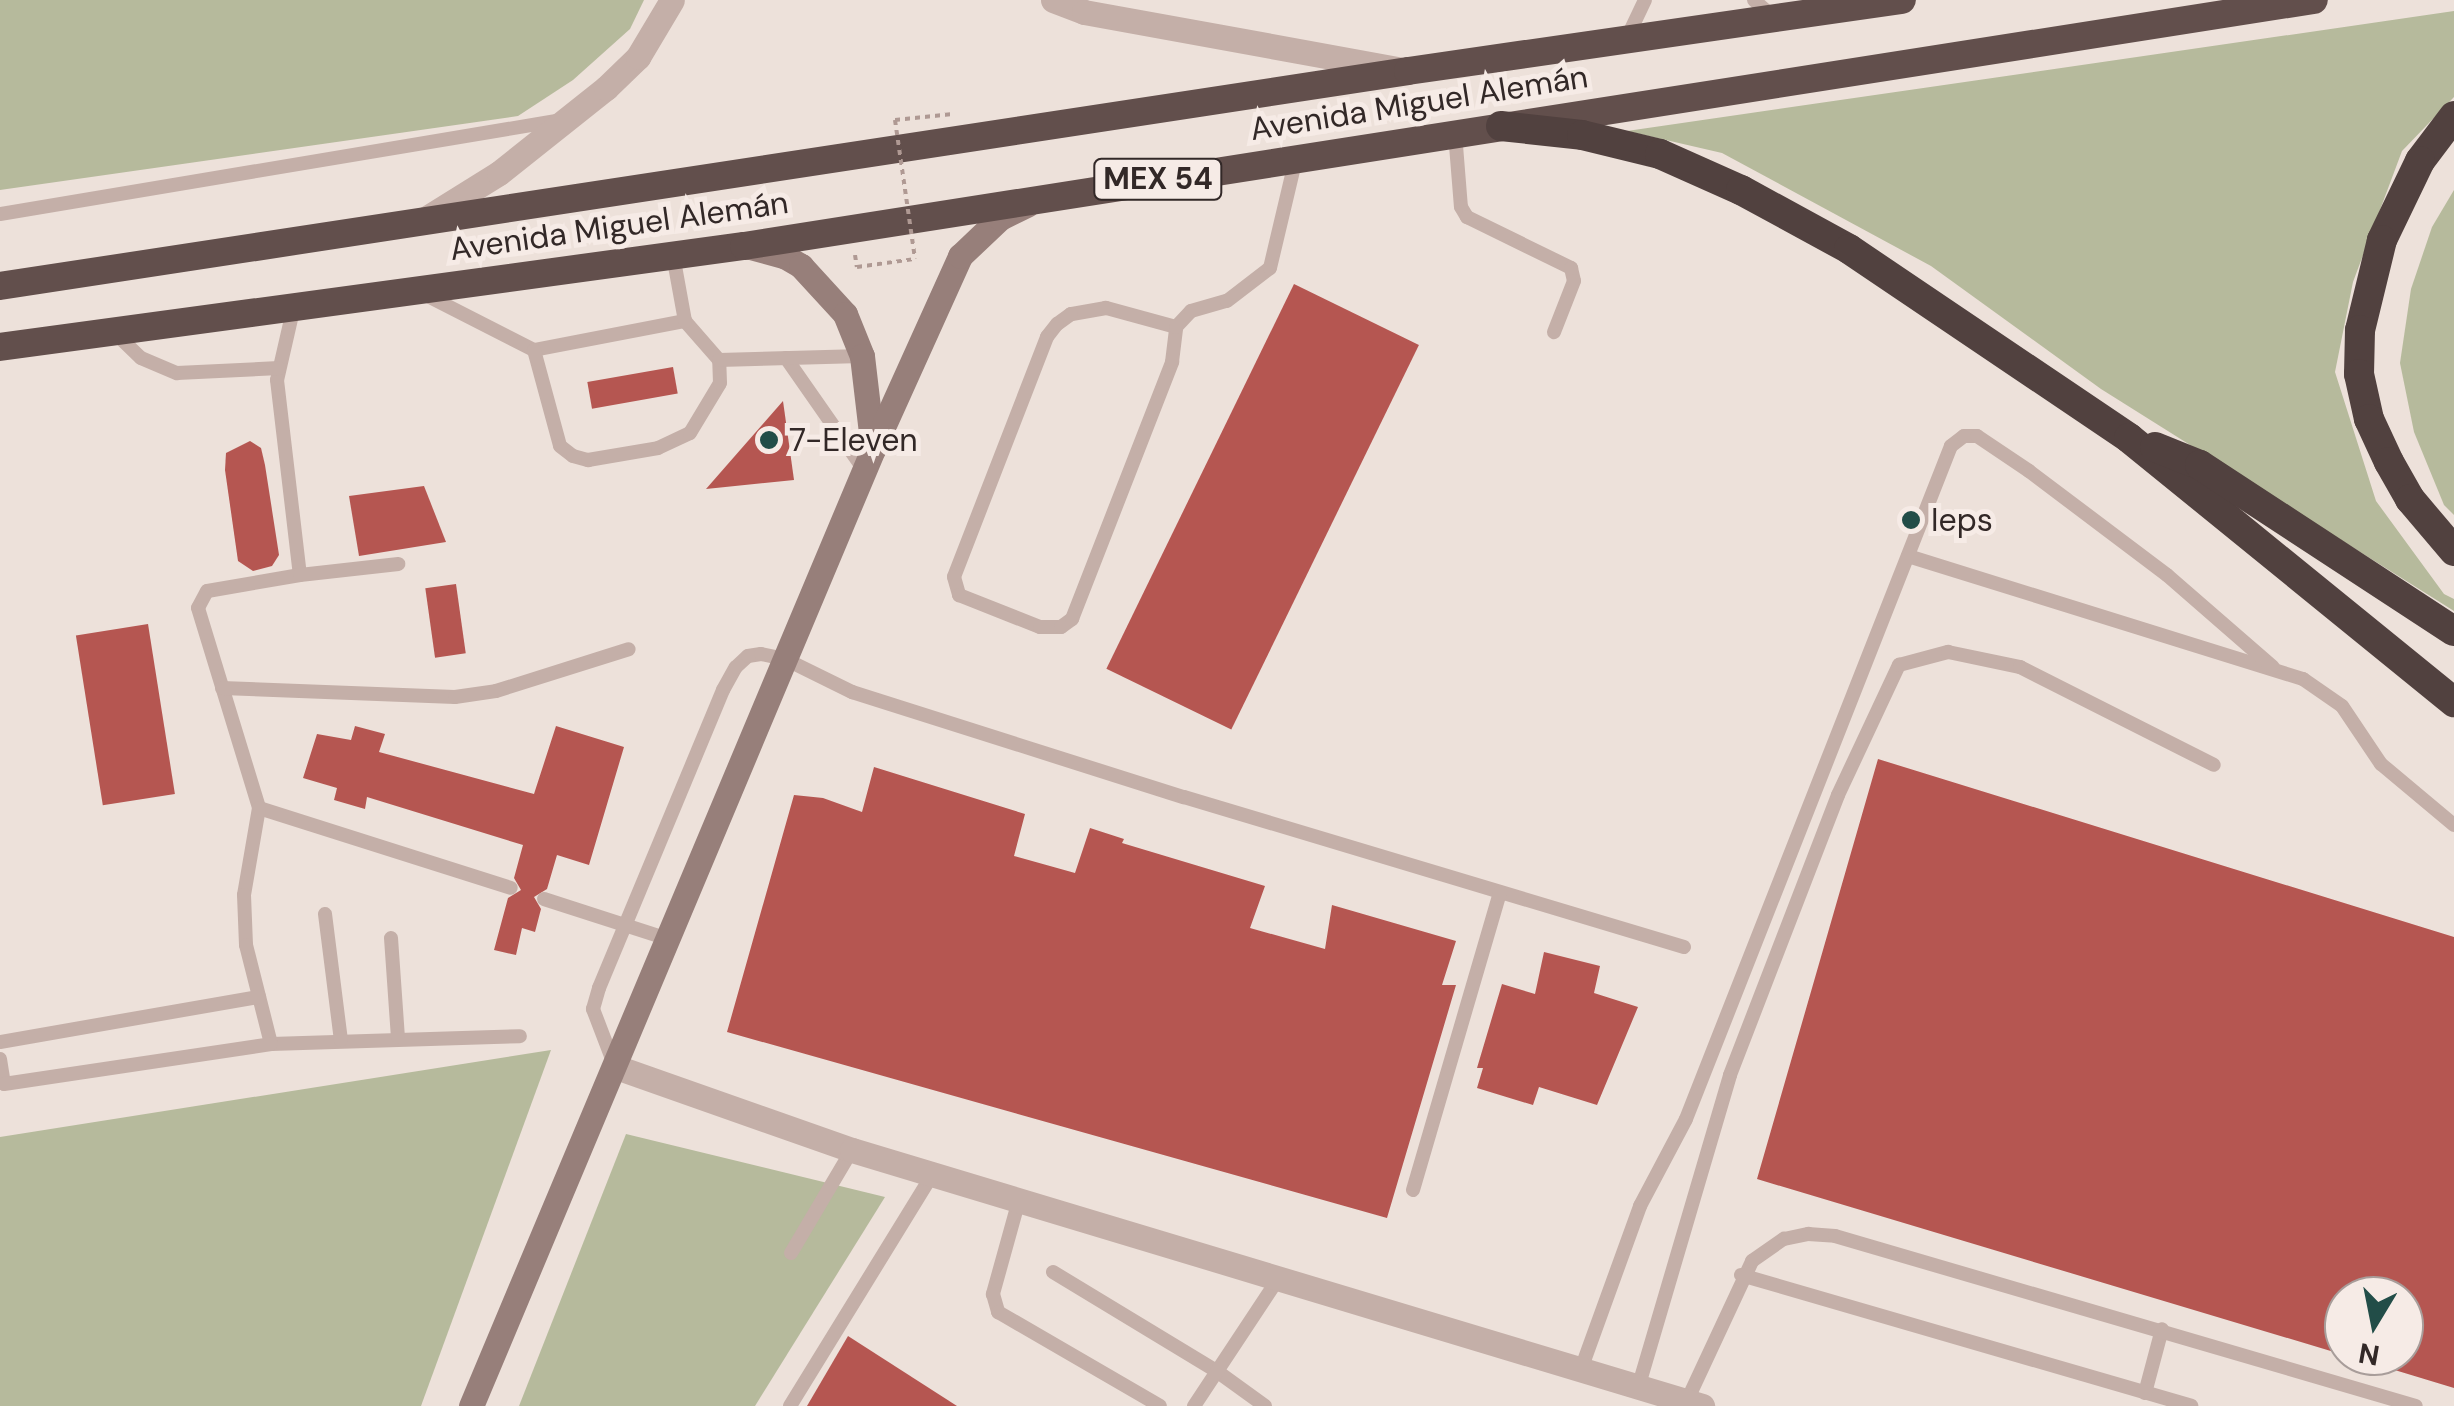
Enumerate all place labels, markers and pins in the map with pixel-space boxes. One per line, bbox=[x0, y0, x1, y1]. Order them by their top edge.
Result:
place label: 7-Eleven bbox=[789, 421, 918, 459]
marker: 7-Eleven bbox=[758, 429, 780, 451]
place label: Ieps bbox=[1931, 501, 1993, 539]
marker: Ieps bbox=[1900, 509, 1922, 531]

